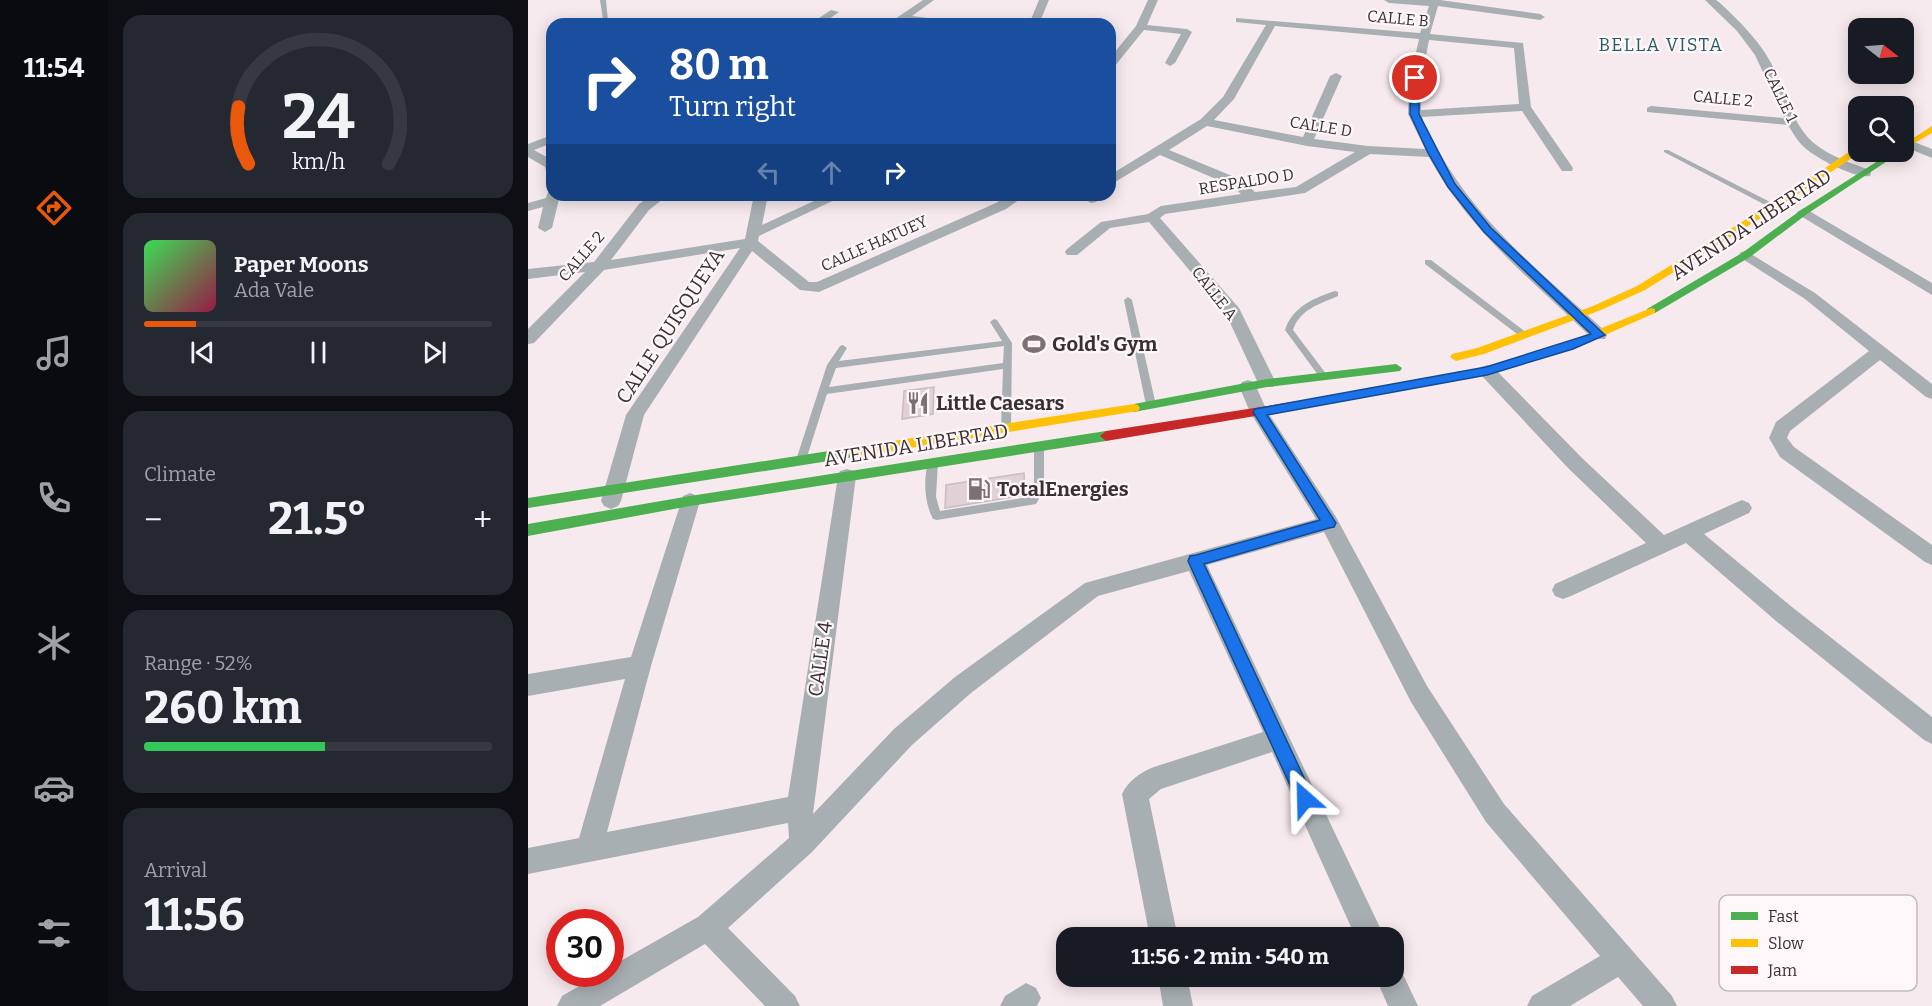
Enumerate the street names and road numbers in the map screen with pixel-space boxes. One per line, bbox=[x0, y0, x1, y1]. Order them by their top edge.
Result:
street label: CALLE B bbox=[1366, 6, 1430, 31]
street label: CALLE 1 bbox=[1759, 65, 1802, 126]
street label: CALLE 2 bbox=[1692, 86, 1754, 111]
street label: CALLE D bbox=[1288, 112, 1353, 141]
street label: AVENIDA LIBERTAD bbox=[1666, 163, 1836, 285]
street label: RESPALDO D bbox=[1197, 165, 1295, 198]
street label: CALLE HATUEY bbox=[818, 211, 931, 275]
street label: CALLE 2 bbox=[554, 227, 608, 285]
street label: CALLE QUISQUEYA bbox=[611, 243, 730, 408]
street label: CALLE A bbox=[1188, 263, 1242, 324]
street label: AVENIDA LIBERTAD bbox=[822, 419, 1010, 471]
street label: CALLE 4 bbox=[803, 619, 837, 698]

